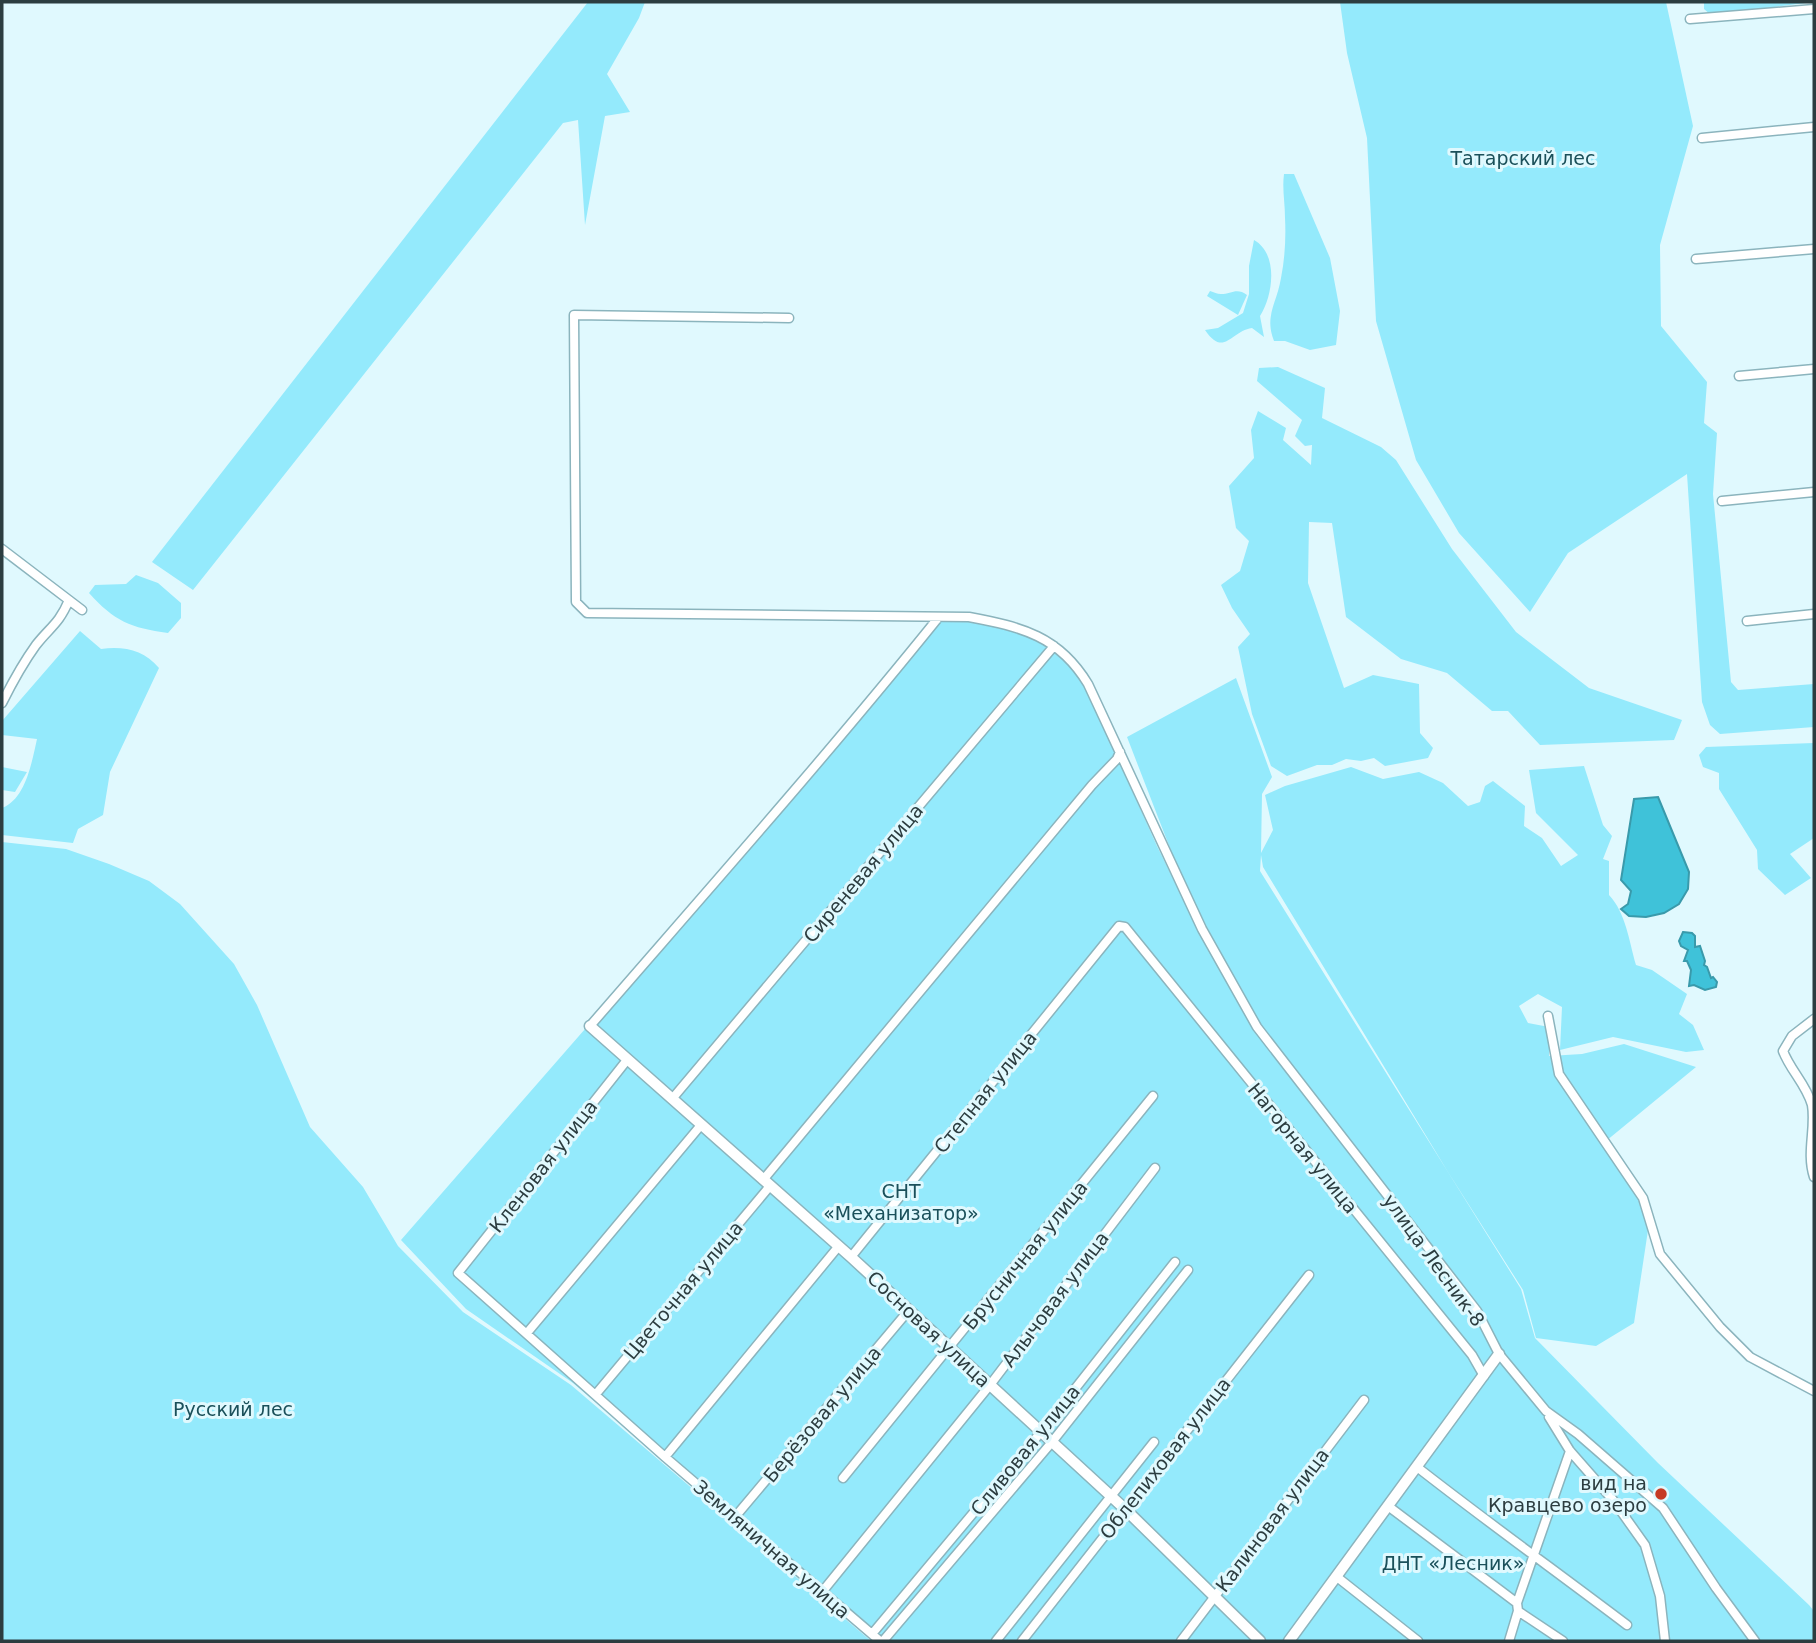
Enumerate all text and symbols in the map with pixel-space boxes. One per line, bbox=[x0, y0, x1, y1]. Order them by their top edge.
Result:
park label: Татарский лес bbox=[1450, 147, 1595, 169]
street label: Сиреневая улица bbox=[799, 799, 927, 947]
street label: Степная улица bbox=[929, 1027, 1041, 1157]
street label: Нагорная улица bbox=[1244, 1078, 1362, 1218]
street label: Кленовая улица bbox=[484, 1095, 602, 1237]
street label: Брусничная улица bbox=[958, 1176, 1092, 1334]
park label: СНТ «Механизатор» bbox=[823, 1180, 979, 1224]
street label: улица Лесник-8 bbox=[1379, 1190, 1489, 1330]
street label: Цветочная улица bbox=[619, 1217, 747, 1363]
street label: Алычовая улица bbox=[997, 1227, 1113, 1371]
street label: Сосновая улица bbox=[863, 1266, 995, 1392]
street label: Берёзовая улица bbox=[759, 1341, 885, 1487]
street label: Облепиховая улица bbox=[1095, 1373, 1235, 1543]
street label: Сливовая улица bbox=[966, 1380, 1084, 1520]
park label: Русский лес bbox=[173, 1398, 293, 1420]
street label: Калиновая улица bbox=[1211, 1444, 1333, 1596]
place label: вид на Кравцево озеро bbox=[1488, 1472, 1647, 1516]
street label: Земляничная улица bbox=[689, 1475, 855, 1623]
marker: вид на Кравцево озеро bbox=[1653, 1486, 1669, 1502]
park label: ДНТ «Лесник» bbox=[1382, 1552, 1524, 1574]

